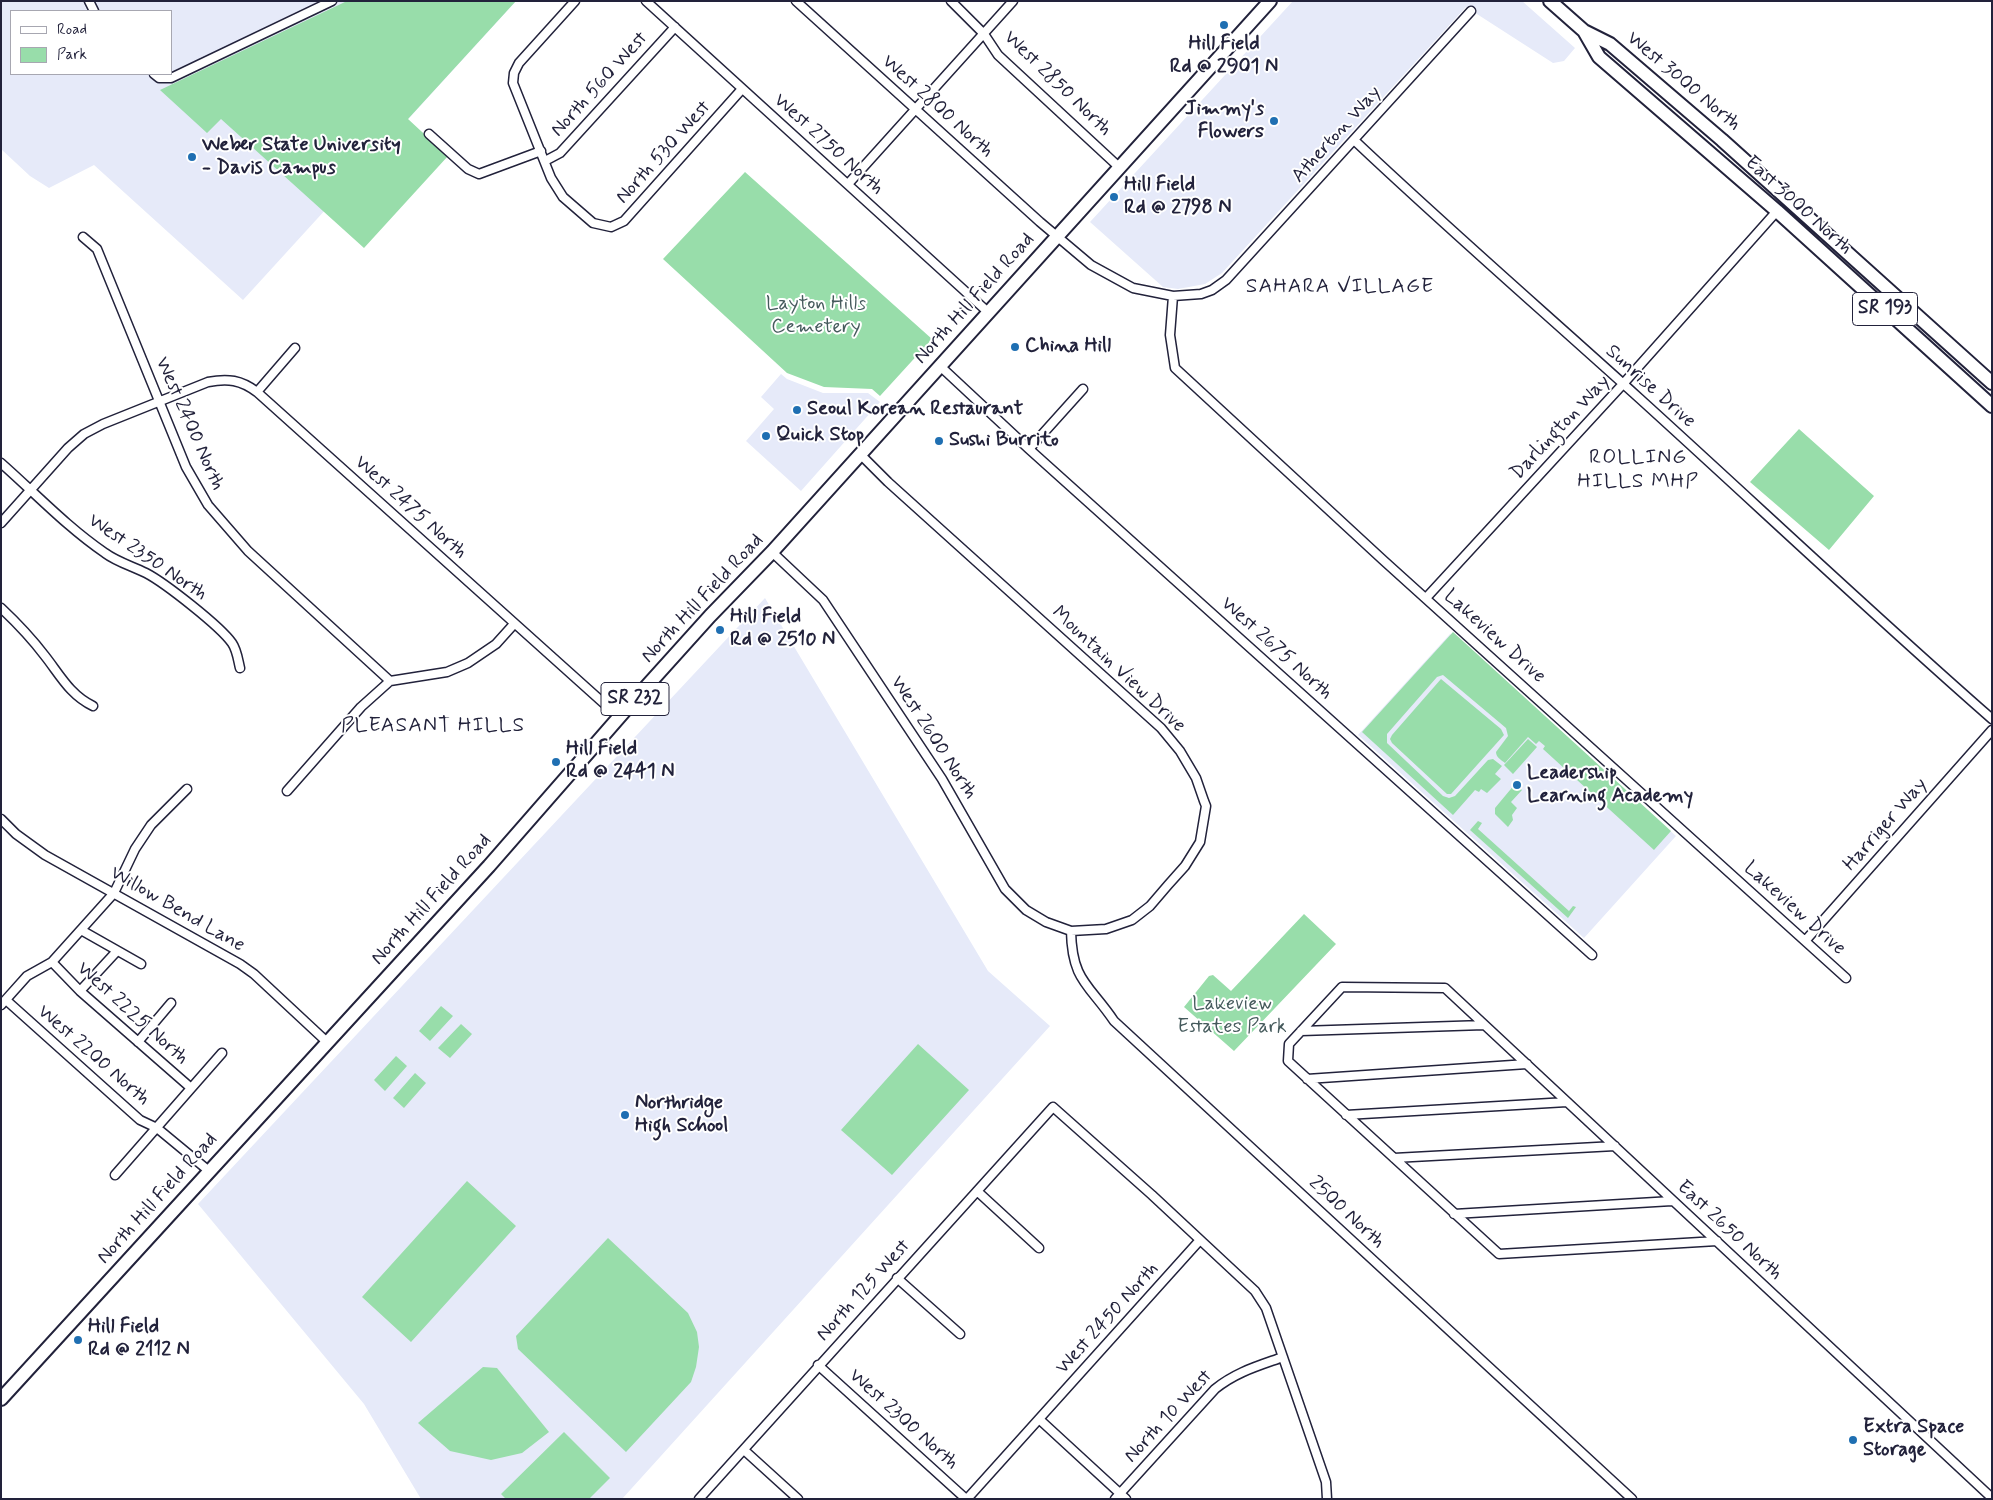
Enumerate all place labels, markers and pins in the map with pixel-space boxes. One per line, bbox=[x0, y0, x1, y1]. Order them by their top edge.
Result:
marker: Hill Field Rd @ 2901 N bbox=[1218, 19, 1230, 31]
place label: Hill Field Rd @ 2901 N bbox=[1170, 33, 1278, 80]
place label: Jimmy's Flowers bbox=[1185, 98, 1264, 145]
marker: Jimmy's Flowers bbox=[1268, 115, 1280, 127]
place label: Weber State University - Davis Campus bbox=[202, 134, 401, 181]
marker: Weber State University - Davis Campus bbox=[186, 151, 198, 163]
place label: Hill Field Rd @ 2798 N bbox=[1124, 174, 1232, 221]
marker: Hill Field Rd @ 2798 N bbox=[1108, 191, 1120, 203]
place label: China Hill bbox=[1025, 335, 1111, 359]
marker: China Hill bbox=[1009, 341, 1021, 353]
place label: Seoul Korean Restaurant bbox=[807, 398, 1023, 422]
marker: Seoul Korean Restaurant bbox=[791, 404, 803, 416]
place label: Quick Stop bbox=[776, 424, 864, 448]
place label: Sushi Burrito bbox=[949, 429, 1059, 453]
marker: Quick Stop bbox=[760, 430, 772, 442]
marker: Sushi Burrito bbox=[933, 435, 945, 447]
place label: Hill Field Rd @ 2510 N bbox=[730, 606, 835, 653]
marker: Hill Field Rd @ 2510 N bbox=[714, 624, 726, 636]
place label: Hill Field Rd @ 2441 N bbox=[566, 738, 675, 785]
marker: Hill Field Rd @ 2441 N bbox=[550, 756, 562, 768]
place label: Leadership Learning Academy bbox=[1527, 762, 1693, 809]
marker: Leadership Learning Academy bbox=[1511, 779, 1523, 791]
place label: Northridge High School bbox=[635, 1092, 728, 1139]
marker: Northridge High School bbox=[619, 1109, 631, 1121]
place label: Hill Field Rd @ 2112 N bbox=[88, 1316, 190, 1363]
marker: Hill Field Rd @ 2112 N bbox=[72, 1334, 84, 1346]
place label: Extra Space Storage bbox=[1863, 1416, 1964, 1463]
marker: Extra Space Storage bbox=[1847, 1434, 1859, 1446]

